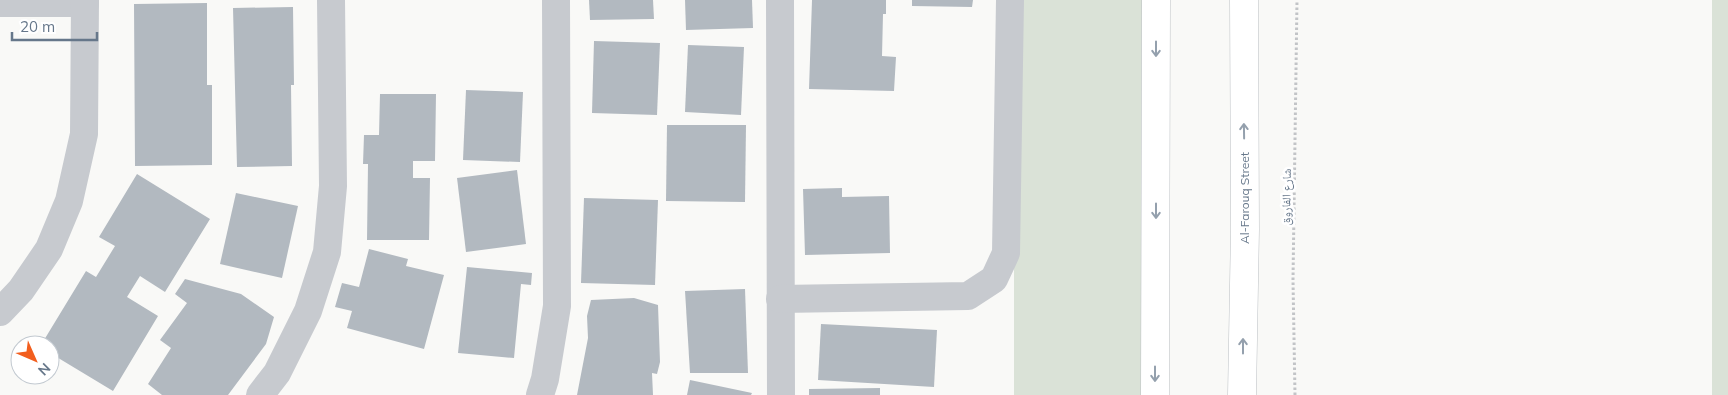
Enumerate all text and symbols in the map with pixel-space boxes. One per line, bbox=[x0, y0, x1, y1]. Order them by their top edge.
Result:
scale bar bbox=[12, 10, 98, 42]
text: 20 m bbox=[20, 17, 55, 36]
one-way arrow bbox=[1151, 40, 1161, 56]
one-way arrow bbox=[1239, 124, 1249, 140]
street label: Al-Farouq Street bbox=[1237, 152, 1252, 244]
street label: شارع الفاروق bbox=[1278, 168, 1295, 226]
one-way arrow bbox=[1151, 202, 1161, 219]
north arrow bbox=[10, 335, 60, 385]
one-way arrow bbox=[1238, 339, 1248, 355]
text: N bbox=[34, 359, 54, 379]
one-way arrow bbox=[1150, 365, 1160, 381]

